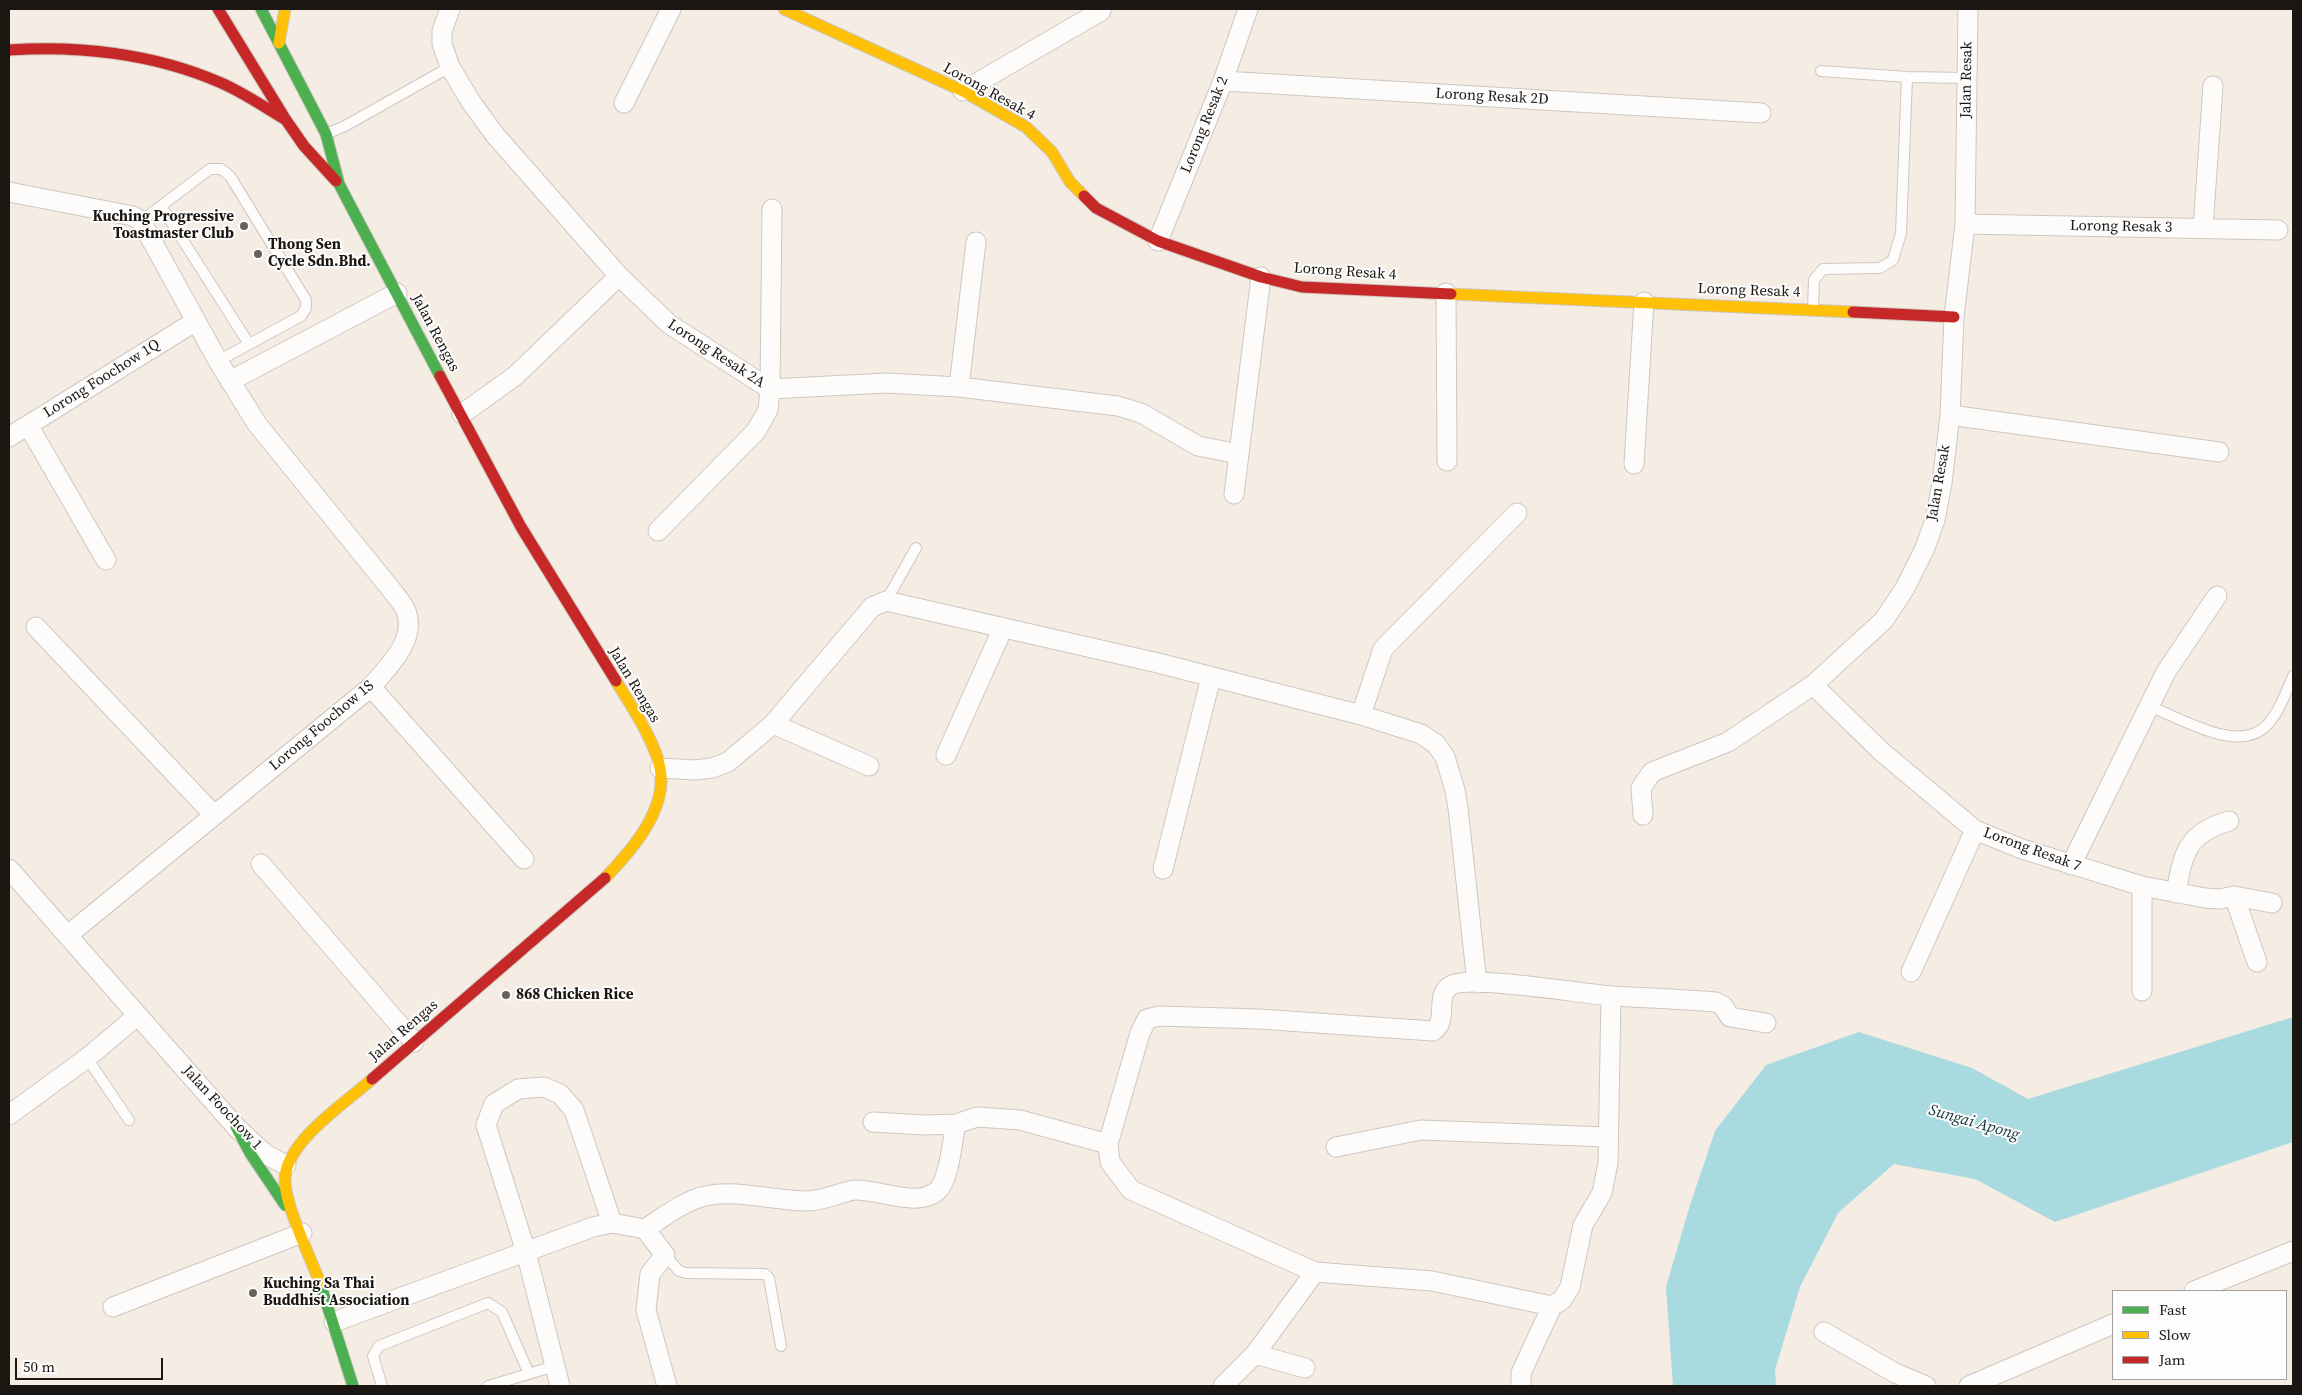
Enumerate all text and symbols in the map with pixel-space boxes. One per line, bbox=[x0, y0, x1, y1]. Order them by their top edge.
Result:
street label: Jalan Resak bbox=[1957, 41, 1977, 119]
street label: Lorong Resak 4 bbox=[940, 59, 1038, 125]
street label: Lorong Resak 2 bbox=[1177, 74, 1233, 176]
street label: Lorong Resak 2D bbox=[1435, 85, 1549, 109]
place label: Kuching Progressive Toastmaster Club bbox=[93, 208, 234, 243]
street label: Lorong Resak 3 bbox=[2070, 217, 2172, 237]
marker: Kuching Progressive Toastmaster Club bbox=[238, 220, 250, 232]
place label: Thong Sen Cycle Sdn.Bhd. bbox=[268, 236, 371, 271]
marker: Thong Sen Cycle Sdn.Bhd. bbox=[252, 248, 264, 260]
street label: Lorong Resak 4 bbox=[1293, 259, 1397, 285]
street label: Lorong Resak 4 bbox=[1697, 280, 1801, 302]
street label: Jalan Rengas bbox=[407, 291, 463, 375]
street label: Lorong Resak 2A bbox=[664, 316, 768, 392]
street label: Lorong Foochow 1Q bbox=[40, 336, 164, 422]
street label: Jalan Resak bbox=[1923, 444, 1955, 522]
street label: Jalan Rengas bbox=[604, 644, 664, 726]
street label: Lorong Foochow 1S bbox=[266, 677, 378, 775]
street label: Lorong Resak 7 bbox=[1981, 824, 2083, 876]
place label: 868 Chicken Rice bbox=[516, 986, 634, 1004]
marker: 868 Chicken Rice bbox=[500, 989, 512, 1001]
street label: Jalan Rengas bbox=[366, 996, 442, 1066]
street label: Jalan Foochow 1 bbox=[178, 1062, 266, 1154]
water label: Sungai Apong bbox=[1926, 1101, 2022, 1145]
place label: Kuching Sa Thai Buddhist Association bbox=[263, 1275, 409, 1310]
marker: Kuching Sa Thai Buddhist Association bbox=[247, 1287, 259, 1299]
legend bbox=[2112, 1290, 2287, 1380]
text: Fast bbox=[2159, 1299, 2186, 1320]
text: Slow bbox=[2159, 1324, 2191, 1345]
scale bar bbox=[18, 1348, 165, 1380]
text: Jam bbox=[2159, 1349, 2185, 1370]
text: 50 m bbox=[23, 1356, 55, 1377]

